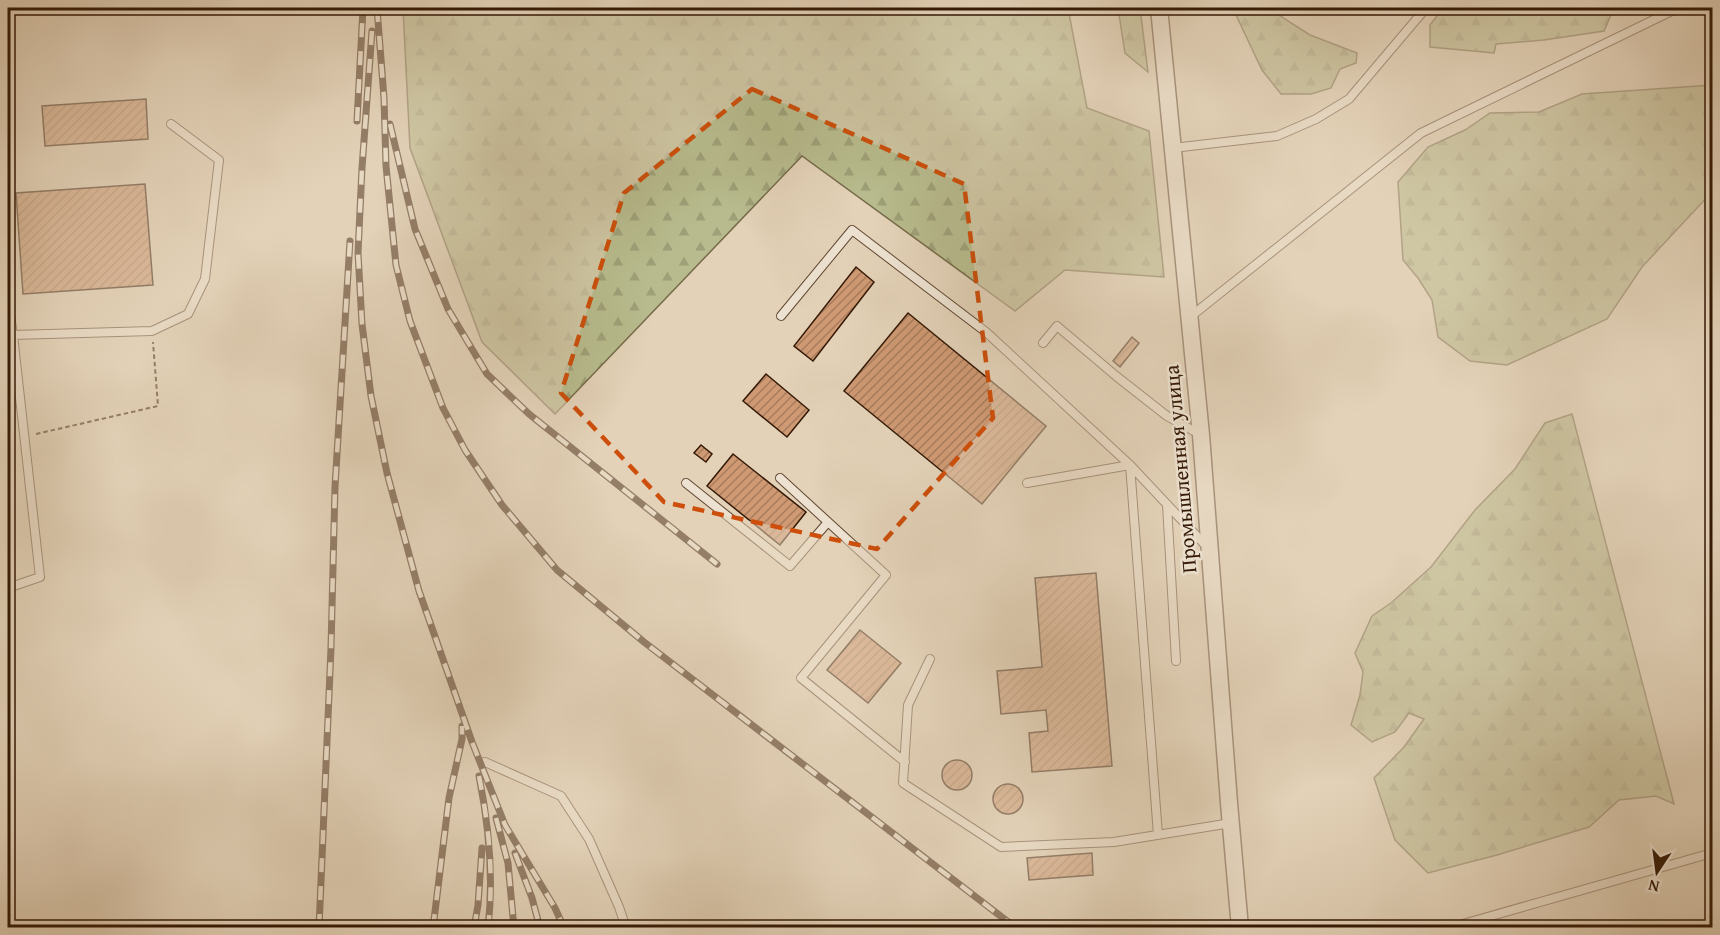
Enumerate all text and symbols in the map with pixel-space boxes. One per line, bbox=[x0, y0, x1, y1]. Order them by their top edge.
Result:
street label: Промышленная улица bbox=[1155, 364, 1205, 574]
north arrow bbox=[1627, 842, 1687, 902]
text: N bbox=[1645, 874, 1662, 900]

